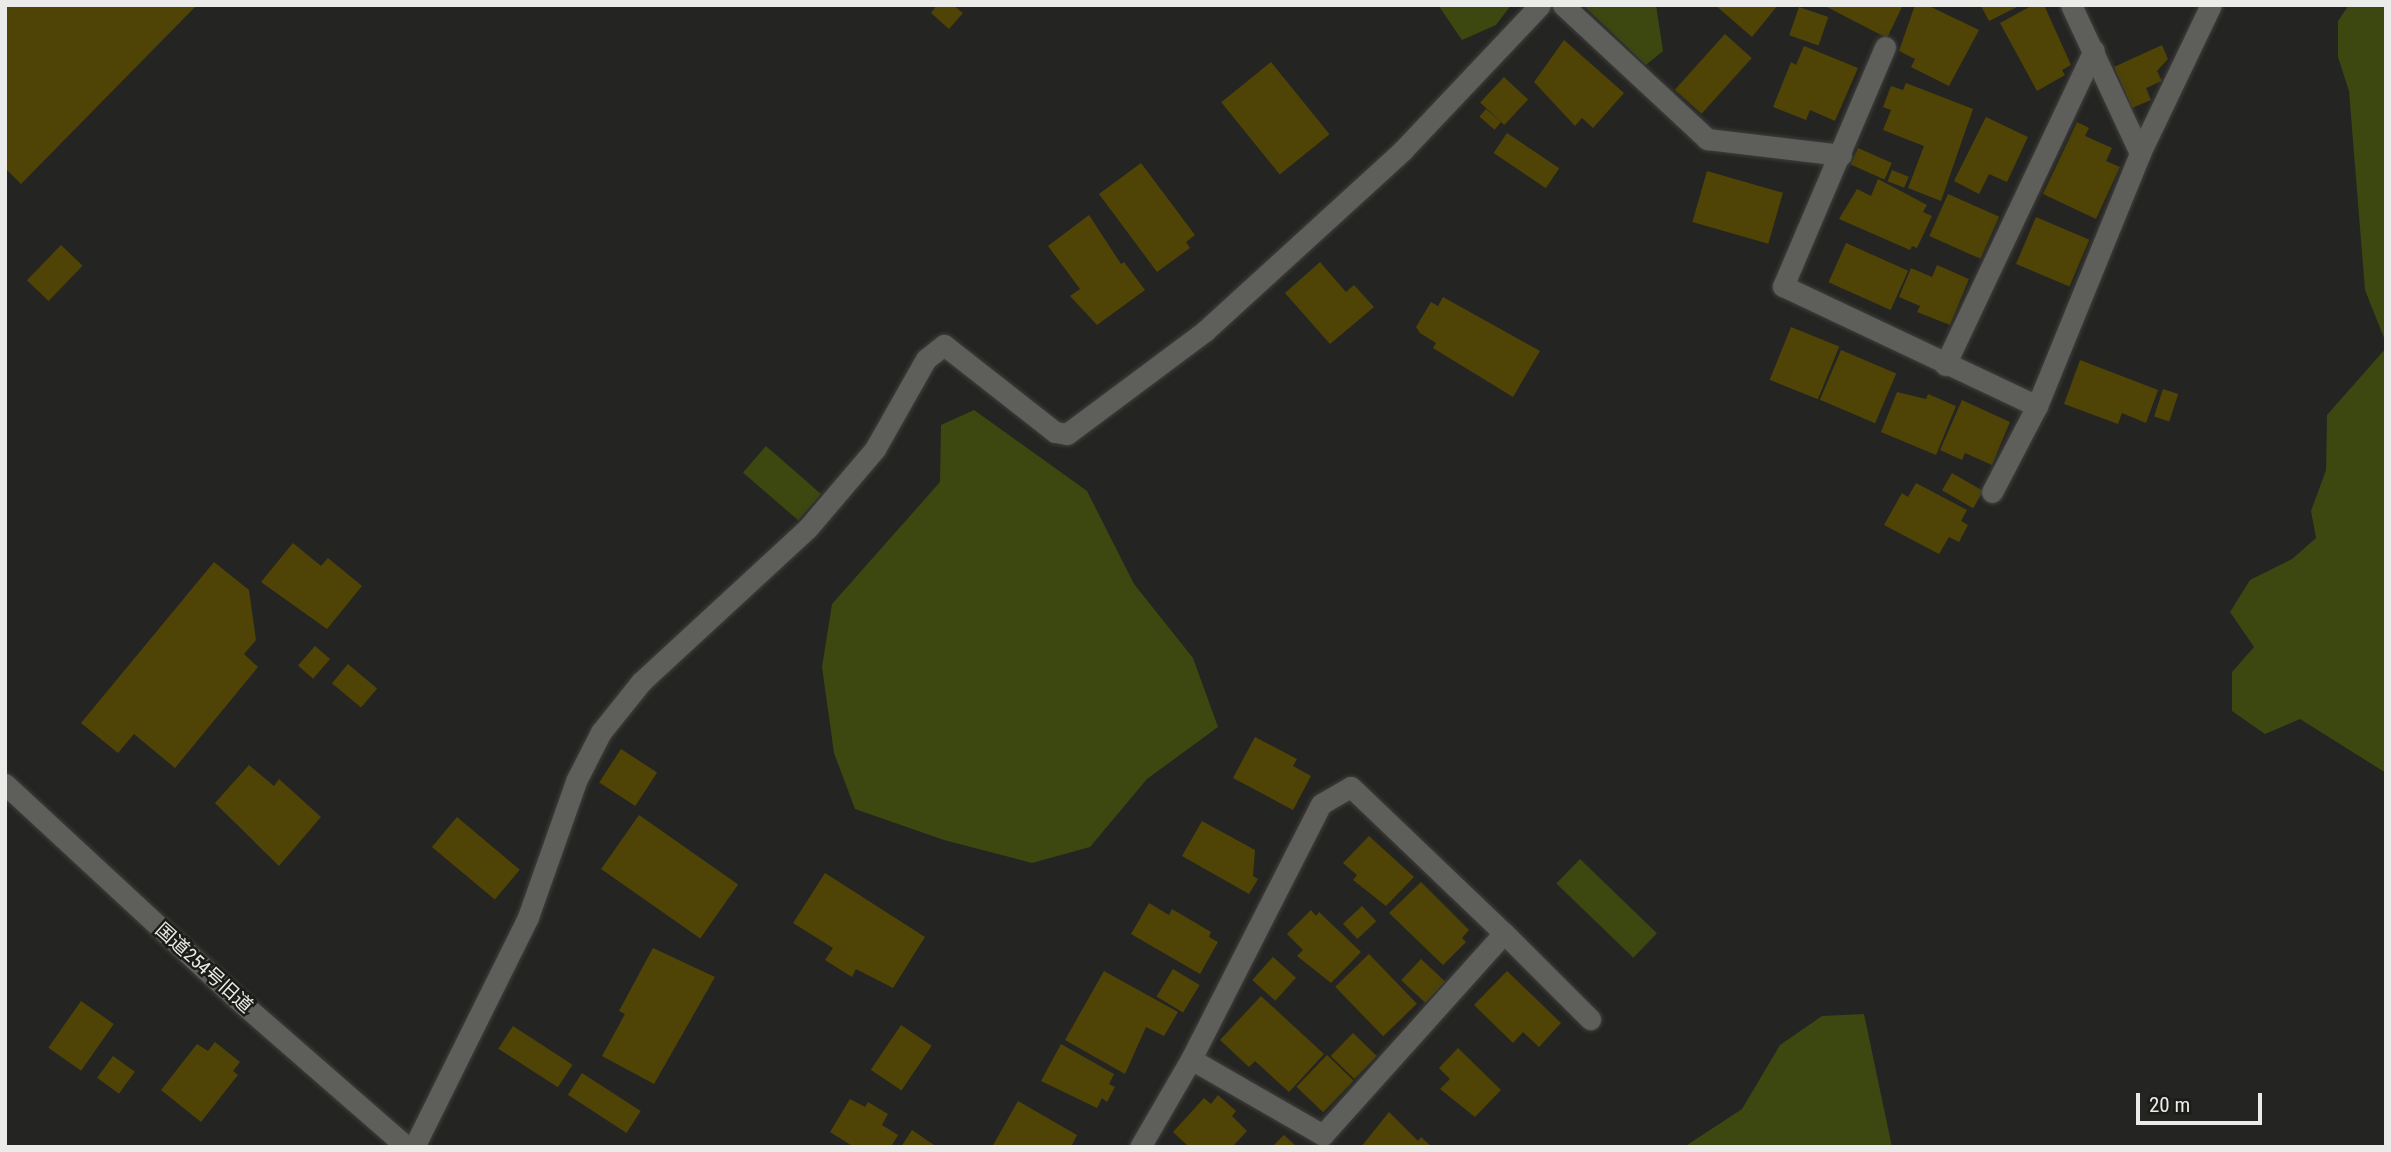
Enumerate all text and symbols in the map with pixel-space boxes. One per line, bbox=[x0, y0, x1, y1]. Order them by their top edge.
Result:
street label: 国道254号旧道 bbox=[151, 918, 257, 1018]
scale bar bbox=[2139, 1078, 2265, 1122]
text: 20 m bbox=[2149, 1093, 2190, 1117]

